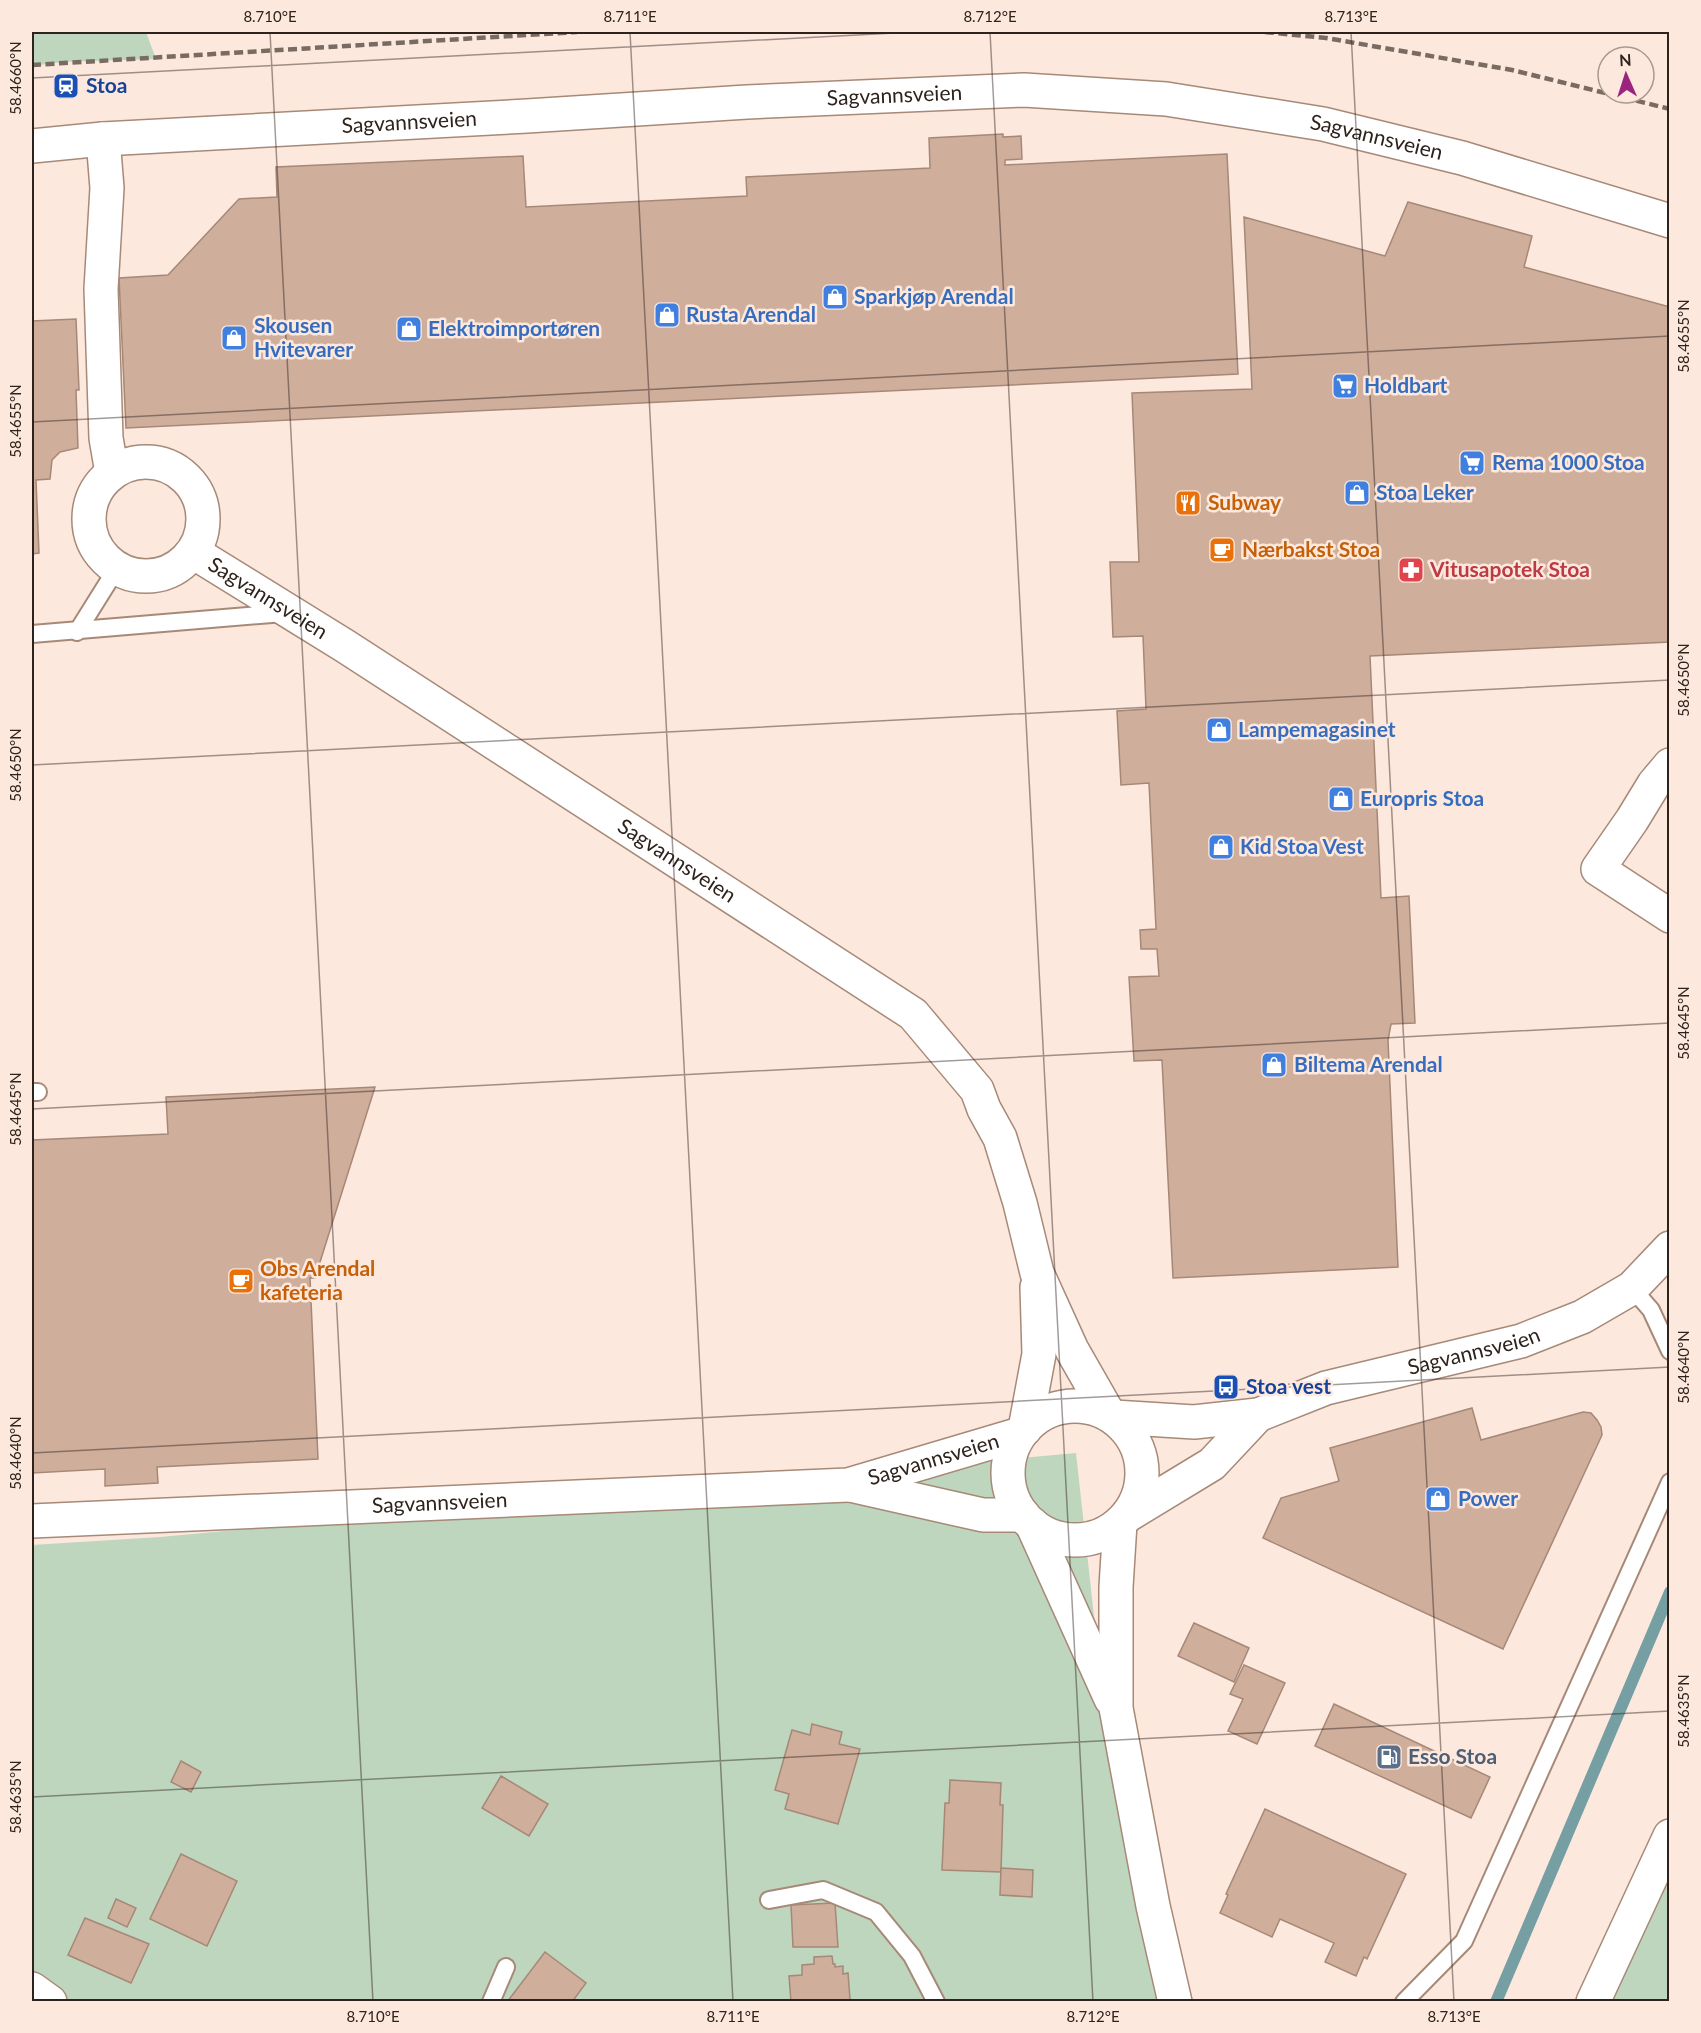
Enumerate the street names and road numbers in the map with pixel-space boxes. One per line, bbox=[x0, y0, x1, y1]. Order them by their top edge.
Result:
street label: Sagvannsveien bbox=[826, 79, 963, 110]
street label: Sagvannsveien bbox=[341, 105, 477, 137]
street label: Sagvannsveien bbox=[1309, 108, 1446, 164]
street label: Sagvannsveien bbox=[204, 551, 333, 643]
street label: Sagvannsveien bbox=[614, 812, 741, 907]
street label: Sagvannsveien bbox=[1405, 1321, 1543, 1379]
street label: Sagvannsveien bbox=[865, 1427, 1002, 1489]
street label: Sagvannsveien bbox=[371, 1486, 508, 1517]

